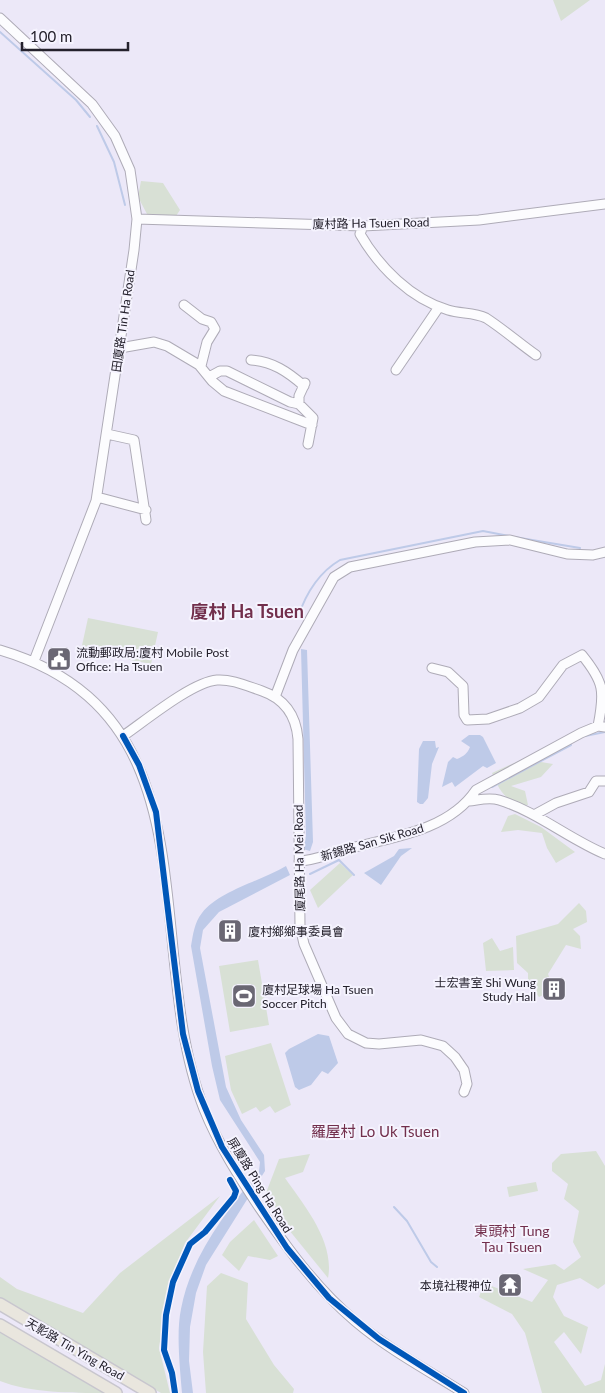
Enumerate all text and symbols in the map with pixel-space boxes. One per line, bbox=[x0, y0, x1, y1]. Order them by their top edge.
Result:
scale bar bbox=[22, 20, 129, 52]
text: 100 m bbox=[30, 27, 72, 45]
street label: 廈村路 Ha Tsuen Road bbox=[312, 214, 430, 232]
street label: 田廈路 Tin Ha Road bbox=[108, 269, 138, 373]
district label: 廈村 Ha Tsuen bbox=[190, 600, 304, 622]
place label: 流動郵政局:廈村 Mobile Post Office: Ha Tsuen bbox=[76, 645, 230, 674]
public building icon: 流動郵政局:廈村 Mobile Post Office: Ha Tsuen bbox=[46, 646, 72, 672]
street label: 廈尾路 Ha Mei Road bbox=[291, 804, 307, 912]
street label: 新錫路 San Sik Road bbox=[319, 820, 425, 864]
building icon: 廈村鄉鄉事委員會 bbox=[217, 918, 243, 944]
place label: 廈村鄉鄉事委員會 bbox=[248, 924, 344, 939]
place label: 士宏書室 Shi Wung Study Hall bbox=[434, 975, 536, 1004]
building icon: 士宏書室 Shi Wung Study Hall bbox=[541, 976, 567, 1002]
place label: 廈村足球場 Ha Tsuen Soccer Pitch bbox=[262, 982, 373, 1011]
sports icon: 廈村足球場 Ha Tsuen Soccer Pitch bbox=[231, 983, 257, 1009]
district label: 羅屋村 Lo Uk Tsuen bbox=[311, 1122, 439, 1140]
street label: 屏廈路 Ping Ha Road bbox=[225, 1134, 295, 1236]
district label: 東頭村 Tung Tau Tsuen bbox=[474, 1222, 550, 1255]
temple icon: 本境社稷神位 bbox=[497, 1272, 523, 1298]
place label: 本境社稷神位 bbox=[420, 1278, 492, 1293]
street label: 天影路 Tin Ying Road bbox=[23, 1315, 127, 1383]

